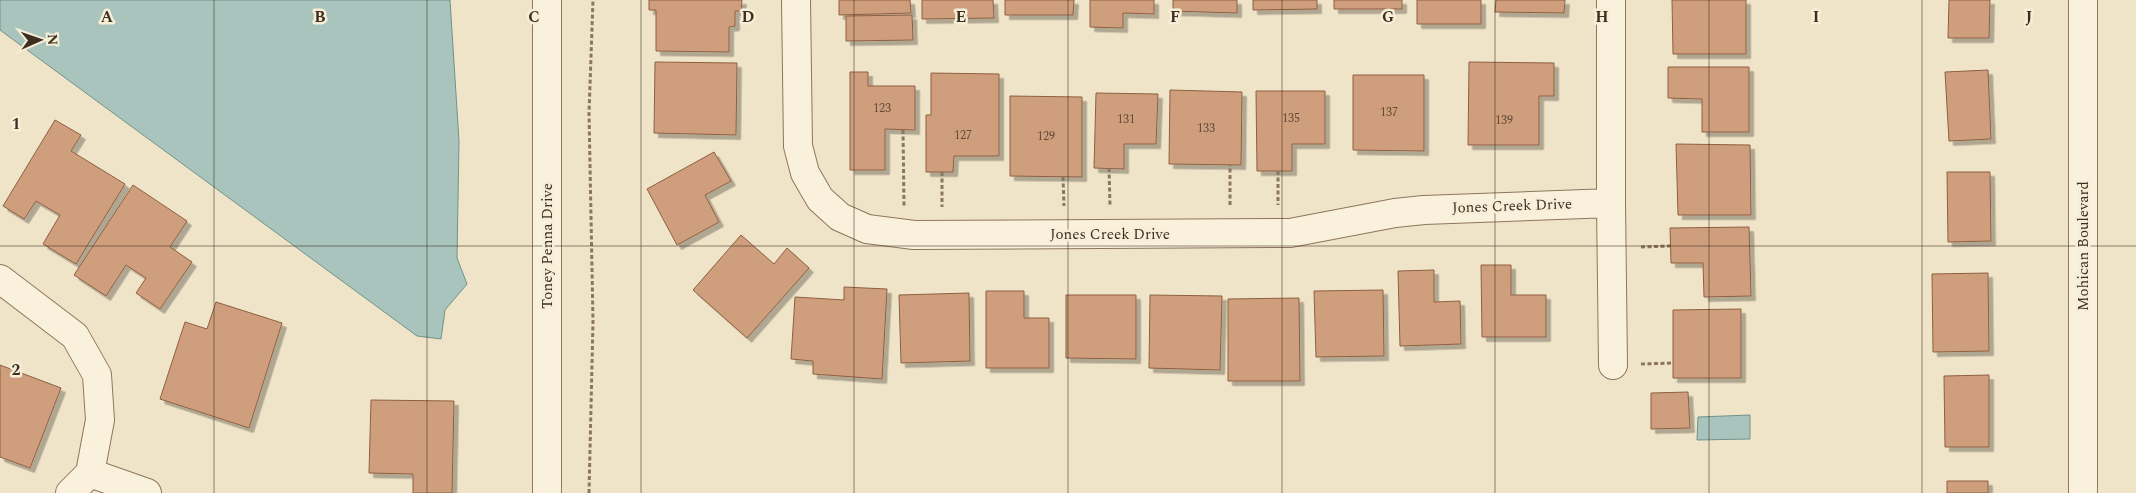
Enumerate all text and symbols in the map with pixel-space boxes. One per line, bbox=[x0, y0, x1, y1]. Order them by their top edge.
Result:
text: A bbox=[101, 5, 114, 29]
text: B bbox=[314, 5, 326, 29]
text: C bbox=[528, 5, 540, 29]
text: D bbox=[742, 5, 755, 29]
text: E bbox=[956, 5, 966, 29]
text: F bbox=[1170, 5, 1180, 29]
text: G bbox=[1382, 5, 1394, 29]
text: H bbox=[1595, 5, 1609, 29]
text: I bbox=[1813, 5, 1819, 29]
text: J bbox=[2026, 5, 2033, 29]
north arrow bbox=[15, 15, 65, 65]
text: N bbox=[42, 33, 63, 46]
house number: 123 bbox=[873, 99, 891, 118]
house number: 137 bbox=[1380, 103, 1398, 122]
house number: 135 bbox=[1282, 109, 1300, 128]
house number: 131 bbox=[1117, 110, 1135, 129]
house number: 139 bbox=[1495, 111, 1513, 130]
text: 1 bbox=[12, 112, 20, 136]
house number: 133 bbox=[1197, 119, 1215, 138]
house number: 127 bbox=[954, 126, 972, 145]
house number: 129 bbox=[1037, 127, 1055, 146]
street label: Mohican Boulevard bbox=[2072, 181, 2095, 311]
street label: Toney Penna Drive bbox=[536, 183, 559, 309]
street label: Jones Creek Drive bbox=[1452, 192, 1572, 220]
street label: Jones Creek Drive bbox=[1050, 223, 1170, 246]
text: 2 bbox=[12, 358, 21, 382]

